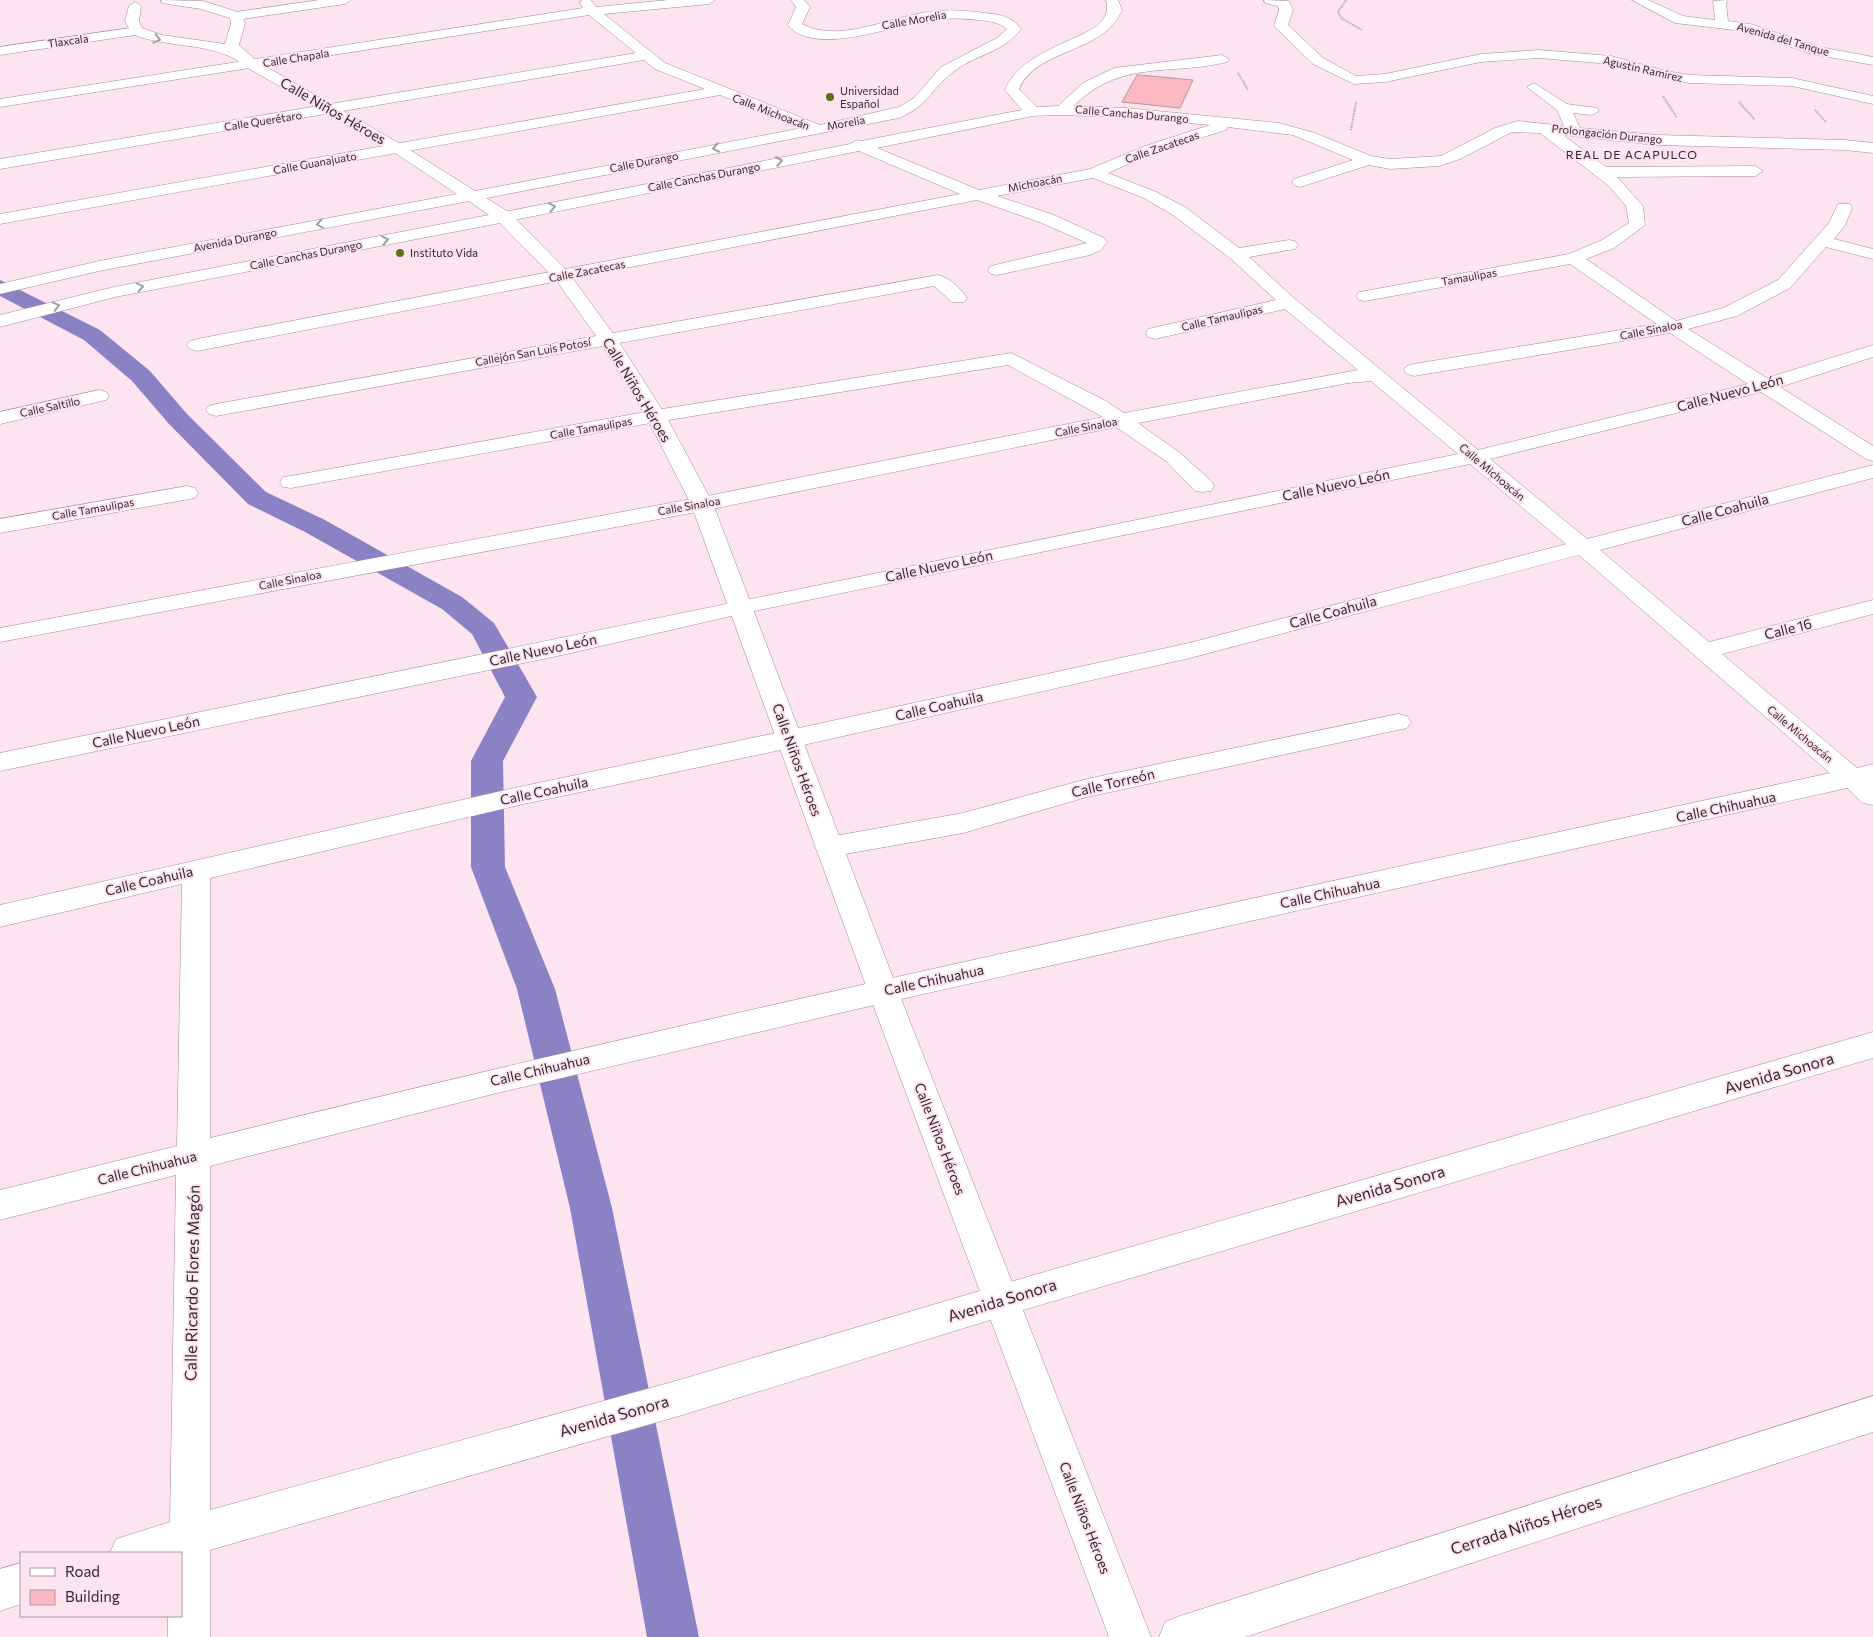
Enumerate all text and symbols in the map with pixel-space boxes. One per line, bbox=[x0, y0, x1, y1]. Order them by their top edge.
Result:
street label: Calle Morelia bbox=[881, 7, 947, 32]
street label: Avenida del Tanque bbox=[1736, 19, 1831, 58]
street label: Tlaxcala bbox=[47, 31, 89, 50]
one-way arrow bbox=[153, 34, 161, 44]
street label: Calle Chapala bbox=[262, 46, 330, 69]
street label: Agustín Ramírez bbox=[1602, 53, 1685, 84]
street label: Calle Niños Héroes bbox=[278, 73, 389, 148]
place label: Universidad Español bbox=[840, 84, 899, 110]
street label: Calle Michoacán bbox=[731, 91, 812, 132]
marker: Universidad Español bbox=[824, 91, 836, 103]
street label: Calle Canchas Durango bbox=[1075, 102, 1190, 125]
street label: Calle Querétaro bbox=[223, 108, 303, 133]
street label: Morelia bbox=[826, 113, 866, 132]
street label: Prolongación Durango bbox=[1551, 121, 1663, 146]
street label: Calle Zacatecas bbox=[1123, 128, 1201, 165]
one-way arrow bbox=[712, 142, 721, 153]
district label: REAL DE ACAPULCO bbox=[1566, 147, 1698, 161]
street label: Calle Durango bbox=[608, 148, 680, 175]
street label: Calle Guanajuato bbox=[272, 149, 358, 176]
one-way arrow bbox=[775, 157, 784, 167]
street label: Calle Canchas Durango bbox=[647, 159, 762, 194]
street label: Michoacán bbox=[1007, 171, 1063, 194]
one-way arrow bbox=[547, 203, 556, 213]
one-way arrow bbox=[316, 219, 325, 229]
street label: Avenida Durango bbox=[192, 225, 278, 254]
one-way arrow bbox=[381, 235, 390, 245]
street label: Calle Canchas Durango bbox=[249, 237, 364, 272]
place label: Instituto Vida bbox=[410, 246, 478, 259]
marker: Instituto Vida bbox=[394, 247, 406, 259]
street label: Calle Zacatecas bbox=[548, 257, 626, 284]
street label: Tamaulipas bbox=[1440, 265, 1498, 288]
one-way arrow bbox=[135, 282, 144, 292]
one-way arrow bbox=[52, 302, 60, 312]
street label: Calle Tamaulipas bbox=[1180, 302, 1264, 333]
street label: Calle Sinaloa bbox=[1619, 317, 1683, 342]
street label: Calle Niños Héroes bbox=[600, 334, 675, 445]
street label: Callejón San Luis Potosí bbox=[474, 335, 593, 368]
street label: Calle Nuevo León bbox=[1675, 370, 1785, 415]
street label: Calle Saltillo bbox=[19, 394, 82, 419]
street label: Calle Tamaulipas bbox=[549, 414, 633, 441]
street label: Calle Sinaloa bbox=[1054, 414, 1118, 439]
street label: Calle Michoacán bbox=[1457, 440, 1528, 503]
street label: Calle Nuevo León bbox=[1281, 465, 1391, 504]
street label: Calle Coahuila bbox=[1679, 490, 1770, 529]
street label: Calle Sinaloa bbox=[657, 494, 721, 517]
street label: Calle Tamaulipas bbox=[51, 495, 135, 522]
street label: Calle Nuevo León bbox=[884, 546, 994, 585]
street label: Calle Sinaloa bbox=[258, 567, 322, 592]
street label: Calle Coahuila bbox=[1287, 592, 1378, 631]
street label: Calle 16 bbox=[1762, 614, 1814, 643]
street label: Calle Nuevo León bbox=[488, 630, 598, 669]
street label: Calle Coahuila bbox=[893, 687, 984, 724]
street label: Calle Niños Héroes bbox=[769, 701, 826, 819]
street label: Calle Michoacán bbox=[1765, 702, 1836, 765]
street label: Calle Nuevo León bbox=[91, 712, 201, 751]
street label: Calle Torreón bbox=[1070, 765, 1156, 800]
street label: Calle Coahuila bbox=[498, 773, 590, 808]
street label: Calle Chihuahua bbox=[1674, 788, 1777, 825]
street label: Calle Coahuila bbox=[103, 862, 194, 899]
street label: Calle Chihuahua bbox=[1278, 874, 1381, 911]
street label: Calle Chihuahua bbox=[882, 961, 985, 998]
street label: Avenida Sonora bbox=[1722, 1048, 1836, 1097]
street label: Calle Chihuahua bbox=[488, 1050, 591, 1089]
street label: Calle Niños Héroes bbox=[911, 1080, 970, 1197]
street label: Calle Chihuahua bbox=[96, 1147, 198, 1188]
street label: Avenida Sonora bbox=[1333, 1161, 1447, 1210]
street label: Calle Ricardo Flores Magón bbox=[180, 1185, 203, 1381]
street label: Avenida Sonora bbox=[945, 1274, 1059, 1325]
street label: Avenida Sonora bbox=[557, 1391, 671, 1440]
street label: Calle Niños Héroes bbox=[1056, 1459, 1115, 1576]
street label: Cerrada Niños Héroes bbox=[1448, 1491, 1604, 1558]
legend bbox=[20, 1552, 182, 1617]
text: Road bbox=[65, 1562, 100, 1580]
text: Building bbox=[65, 1587, 120, 1605]

